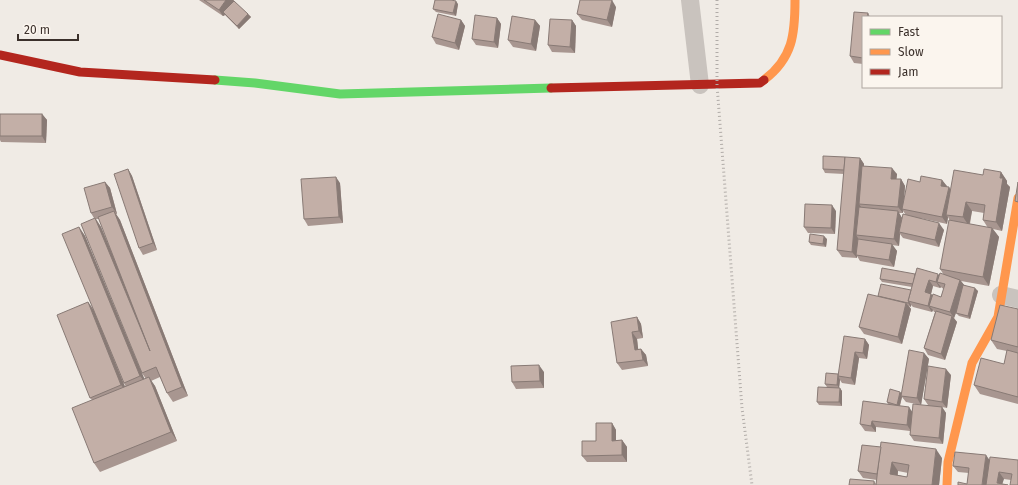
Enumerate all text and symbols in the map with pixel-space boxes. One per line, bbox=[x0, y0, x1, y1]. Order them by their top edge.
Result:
scale bar bbox=[18, 16, 78, 42]
legend bbox=[862, 16, 1002, 88]
text: 20 m bbox=[24, 23, 50, 37]
text: Fast bbox=[898, 25, 920, 39]
text: Slow bbox=[898, 45, 924, 59]
text: Jam bbox=[898, 65, 918, 79]

